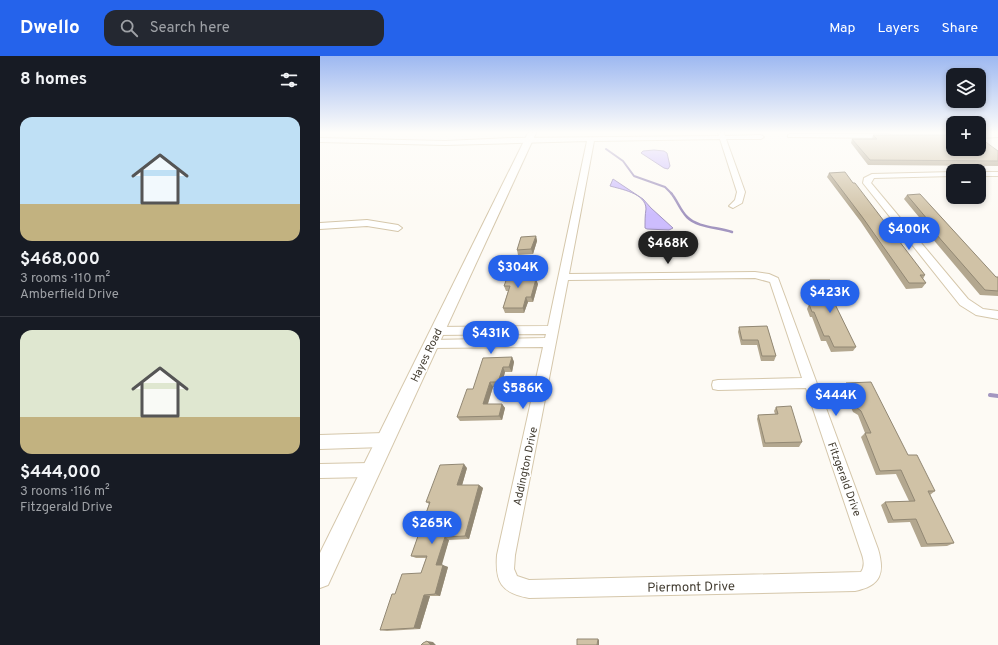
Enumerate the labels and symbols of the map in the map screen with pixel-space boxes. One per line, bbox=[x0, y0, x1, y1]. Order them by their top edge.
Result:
pin: $400K bbox=[881, 217, 937, 251]
pin: $468K bbox=[640, 231, 696, 265]
pin: $304K bbox=[490, 255, 546, 289]
pin: $423K bbox=[802, 280, 858, 314]
pin: $431K bbox=[463, 321, 519, 355]
street label: Hayes Road bbox=[408, 326, 446, 385]
pin: $586K bbox=[495, 376, 551, 410]
pin: $444K bbox=[808, 383, 864, 417]
street label: Addington Drive bbox=[511, 426, 541, 507]
street label: Fitzgerald Drive bbox=[824, 440, 864, 519]
pin: $265K bbox=[404, 511, 460, 545]
street label: Piermont Drive bbox=[647, 579, 735, 597]

